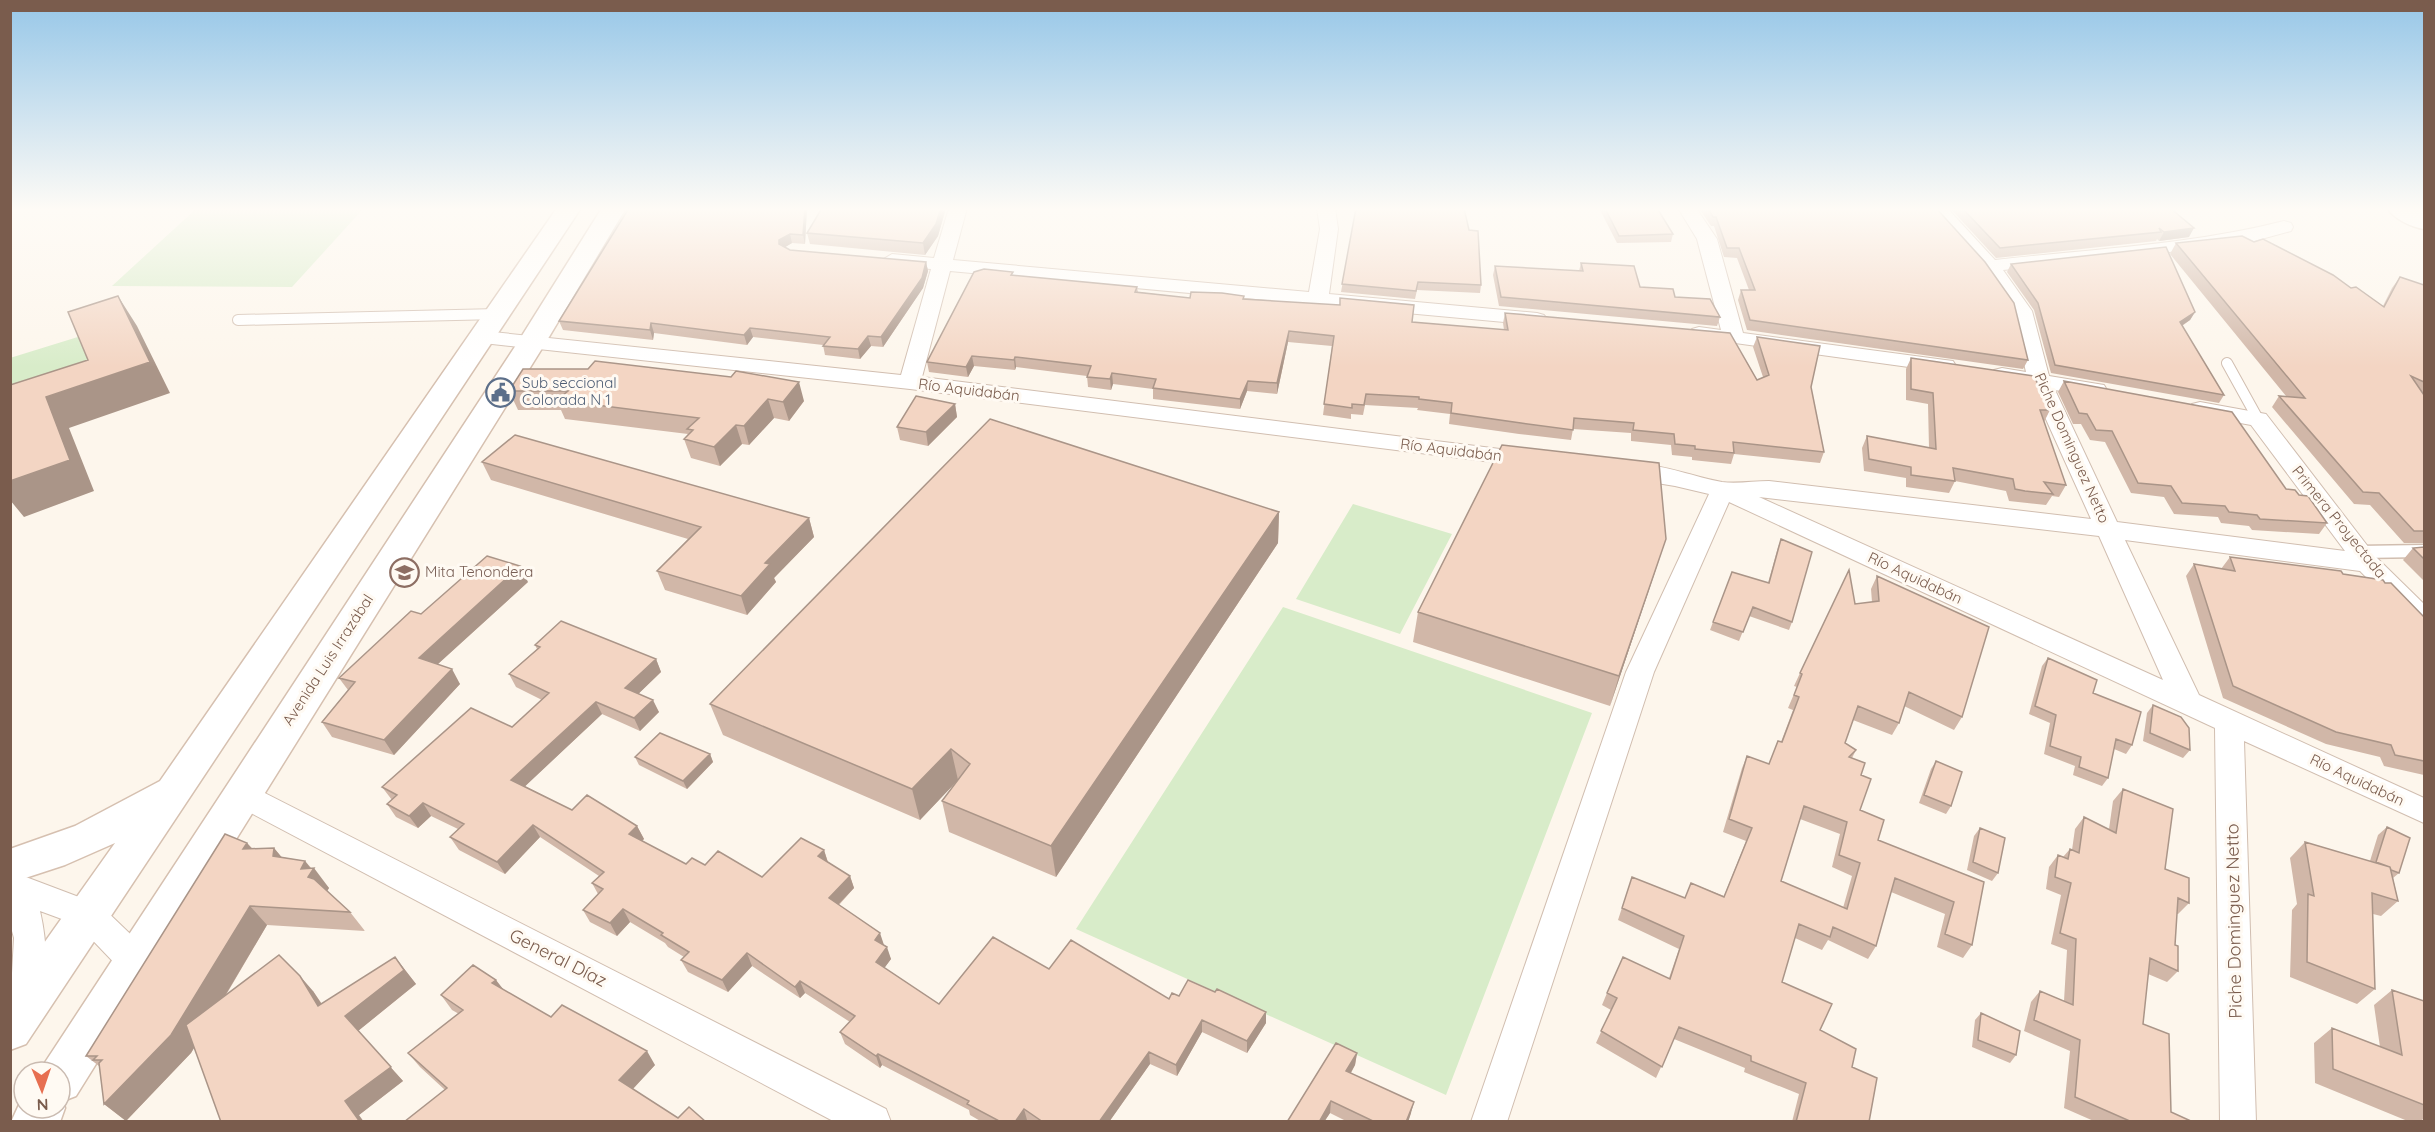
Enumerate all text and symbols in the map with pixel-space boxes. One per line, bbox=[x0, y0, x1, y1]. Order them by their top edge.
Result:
street label: Piche Dominguez Netto bbox=[2031, 370, 2114, 526]
place label: Sub seccional Colorada N 1 bbox=[522, 373, 617, 409]
street label: Río Aquidabán bbox=[917, 374, 1021, 405]
public building icon: Sub seccional Colorada N 1 bbox=[485, 376, 517, 408]
street label: Río Aquidabán bbox=[1399, 434, 1503, 465]
street label: Primera Proyectada bbox=[2288, 462, 2391, 582]
street label: Río Aquidabán bbox=[1865, 547, 1965, 608]
school or university icon: Mita Tenondera bbox=[388, 556, 420, 588]
place label: Mita Tenondera bbox=[425, 562, 533, 581]
street label: Avenida Luis Irrazábal bbox=[278, 591, 377, 729]
street label: Río Aquidabán bbox=[2307, 749, 2407, 810]
street label: Piche Dominguez Netto bbox=[2220, 823, 2247, 1019]
street label: General Díaz bbox=[506, 923, 611, 992]
north arrow bbox=[12, 1060, 72, 1120]
text: N bbox=[36, 1095, 49, 1115]

